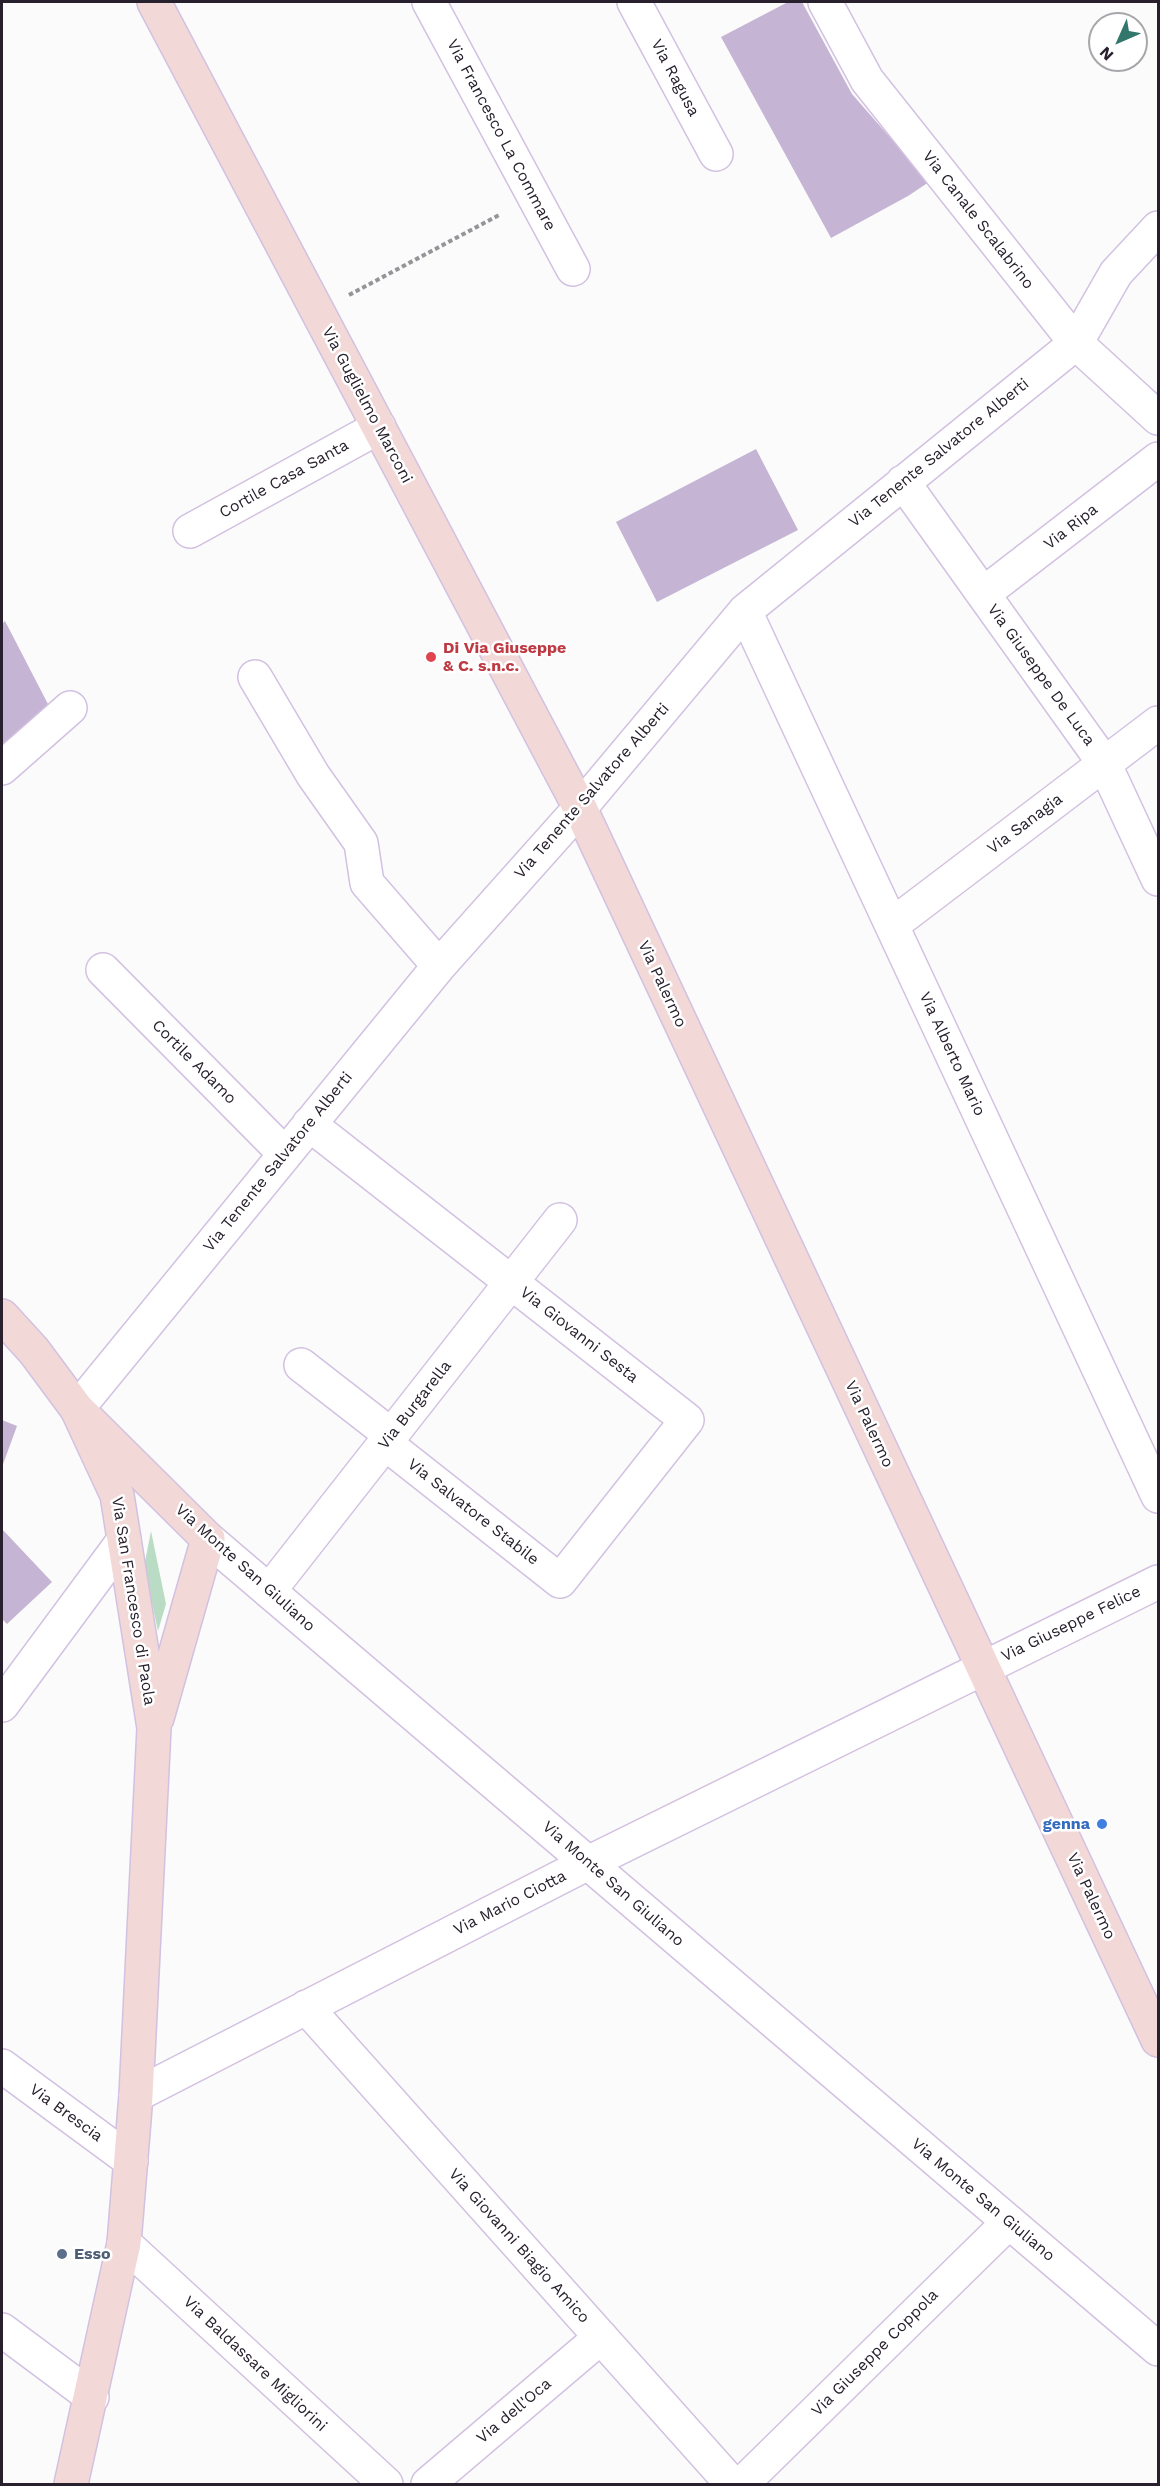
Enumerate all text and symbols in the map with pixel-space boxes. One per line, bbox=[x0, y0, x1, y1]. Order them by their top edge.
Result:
north arrow bbox=[1088, 12, 1148, 72]
street label: Via Francesco La Commare bbox=[442, 36, 560, 234]
street label: Via Ragusa bbox=[647, 36, 703, 120]
text: N bbox=[1095, 43, 1117, 65]
street label: Via Canale Scalabrino bbox=[918, 147, 1038, 293]
street label: Via Guglielmo Marconi bbox=[318, 324, 416, 486]
street label: Via Tenente Salvatore Alberti bbox=[845, 374, 1033, 532]
street label: Cortile Casa Santa bbox=[216, 435, 352, 523]
street label: Via Ripa bbox=[1040, 500, 1102, 554]
street label: Via Giuseppe De Luca bbox=[983, 600, 1099, 750]
place label: Di Via Giuseppe & C. s.n.c. bbox=[443, 638, 566, 676]
marker: Di Via Giuseppe & C. s.n.c. bbox=[424, 650, 438, 664]
street label: Via Tenente Salvatore Alberti bbox=[511, 699, 673, 883]
street label: Via Sanagia bbox=[984, 790, 1066, 858]
street label: Via Palermo bbox=[634, 938, 690, 1030]
street label: Via Alberto Mario bbox=[915, 989, 989, 1119]
street label: Cortile Adamo bbox=[148, 1016, 240, 1108]
street label: Via Tenente Salvatore Alberti bbox=[199, 1068, 357, 1256]
street label: Via Giovanni Sesta bbox=[516, 1283, 642, 1387]
street label: Via Burgarella bbox=[374, 1357, 456, 1453]
street label: Via Palermo bbox=[841, 1378, 897, 1470]
street label: Via Salvatore Stabile bbox=[403, 1455, 543, 1569]
street label: Via San Francesco di Paola bbox=[107, 1495, 159, 1707]
street label: Via Monte San Giuliano bbox=[171, 1500, 319, 1636]
street label: Via Giuseppe Felice bbox=[998, 1582, 1144, 1666]
place label: genna bbox=[1043, 1814, 1090, 1834]
street label: Via Monte San Giuliano bbox=[538, 1817, 688, 1951]
marker: genna bbox=[1095, 1817, 1109, 1831]
street label: Via Palermo bbox=[1063, 1850, 1119, 1942]
street label: Via Mario Ciotta bbox=[451, 1866, 569, 1940]
street label: Via Brescia bbox=[26, 2080, 106, 2146]
street label: Via Monte San Giuliano bbox=[907, 2134, 1059, 2266]
street label: Via Giovanni Biagio Amico bbox=[444, 2165, 594, 2327]
place label: Esso bbox=[74, 2244, 111, 2264]
marker: Esso bbox=[55, 2247, 69, 2261]
street label: Via Giuseppe Coppola bbox=[808, 2286, 942, 2420]
street label: Via Baldassare Migliorini bbox=[179, 2292, 331, 2436]
street label: Via dell'Oca bbox=[473, 2374, 555, 2448]

